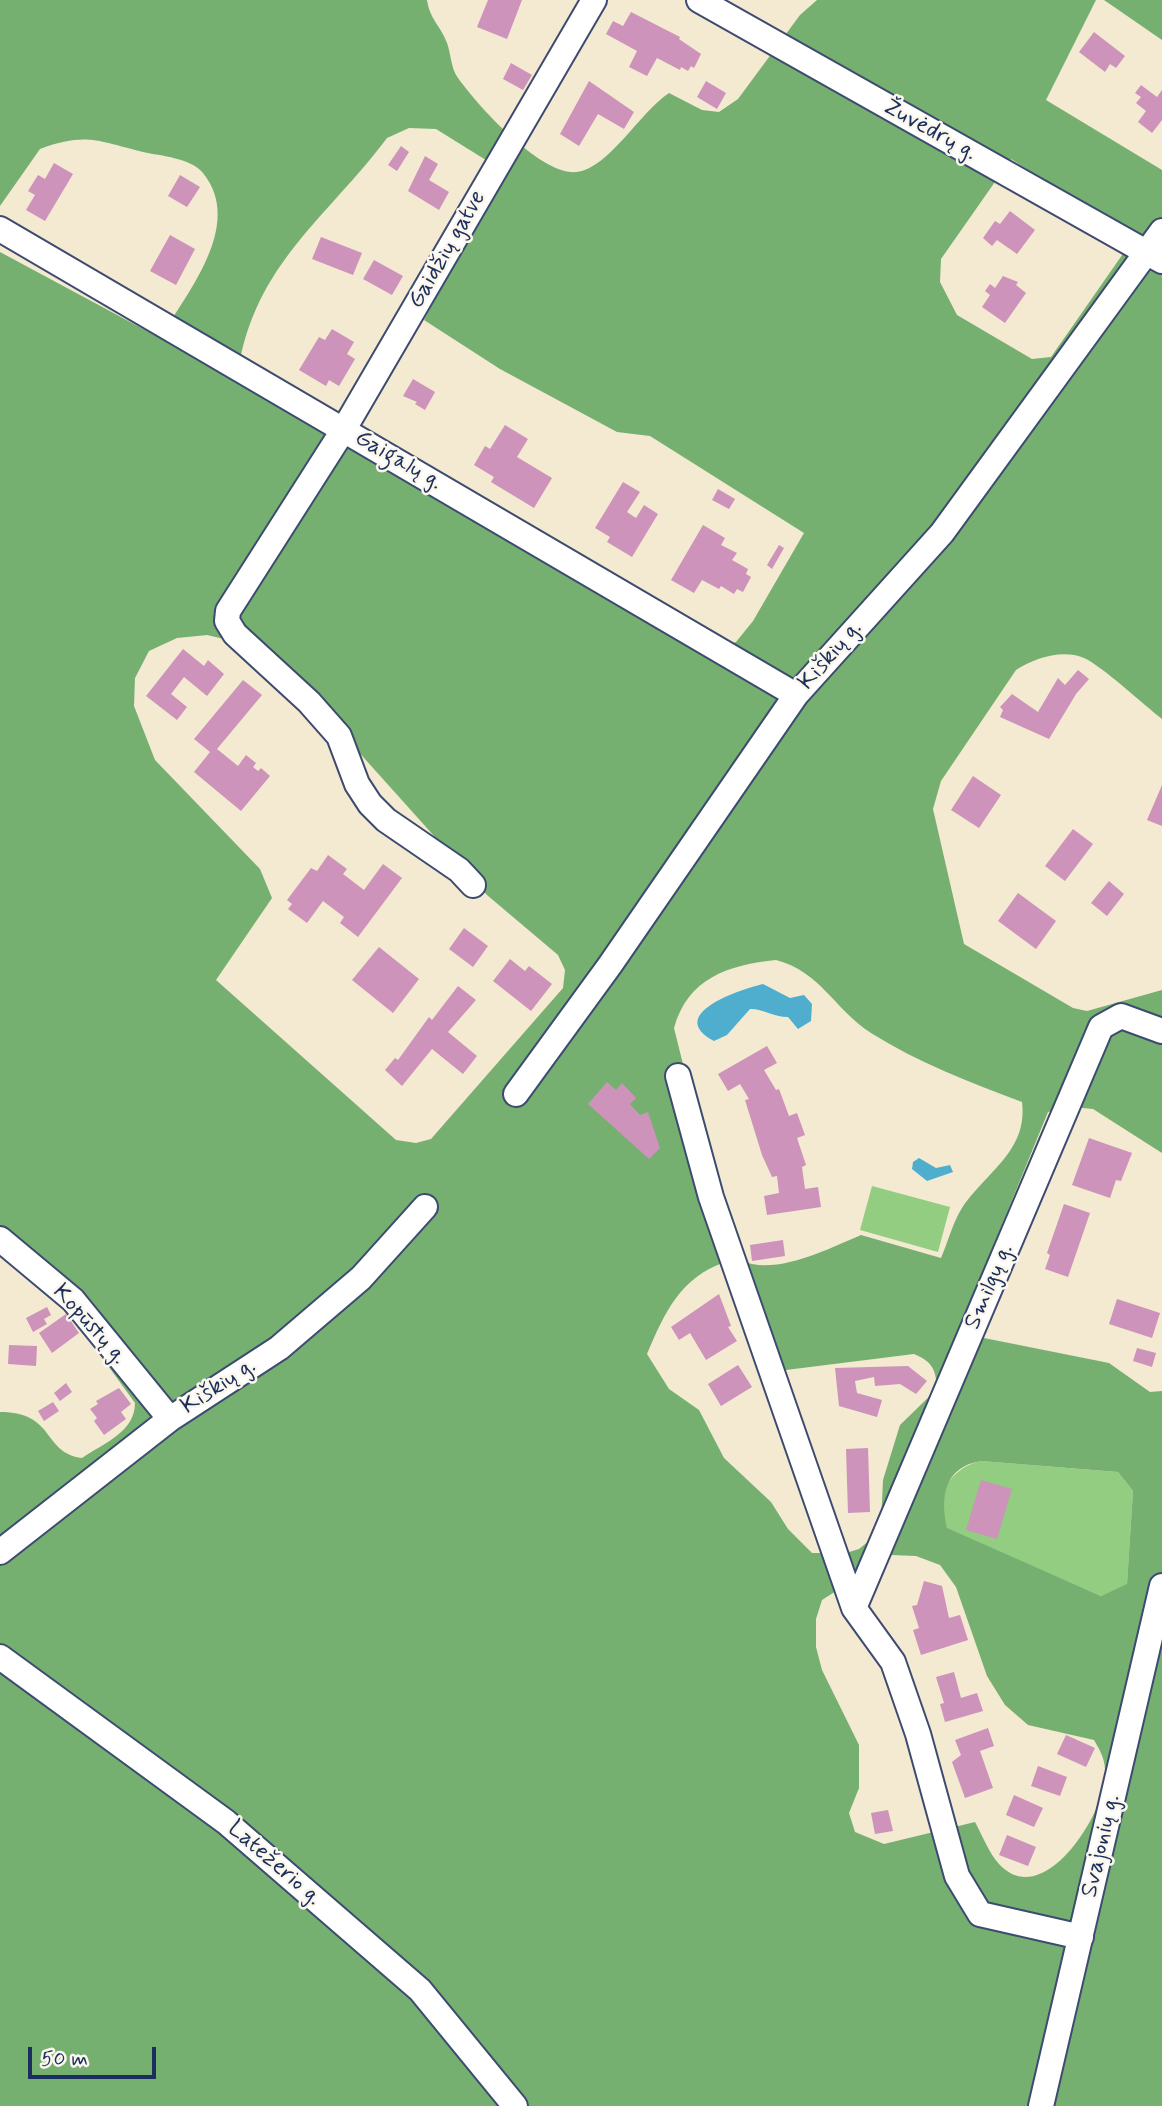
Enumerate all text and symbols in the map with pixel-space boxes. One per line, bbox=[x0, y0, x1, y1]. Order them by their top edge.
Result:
street label: Žuvėdrų g. bbox=[879, 94, 981, 168]
street label: Gaidžių gatve bbox=[403, 186, 493, 314]
street label: Gaigalų g. bbox=[349, 424, 447, 498]
street label: Kiškių g. bbox=[793, 615, 869, 697]
street label: Smilgų g. bbox=[959, 1240, 1021, 1334]
street label: Kopūstų g. bbox=[45, 1279, 133, 1371]
street label: Kiškių g. bbox=[176, 1352, 262, 1422]
street label: Svajonių g. bbox=[1076, 1792, 1128, 1900]
street label: Latežerio g. bbox=[221, 1815, 327, 1913]
scale bar bbox=[32, 2032, 159, 2076]
text: 50 m bbox=[41, 2045, 88, 2073]

